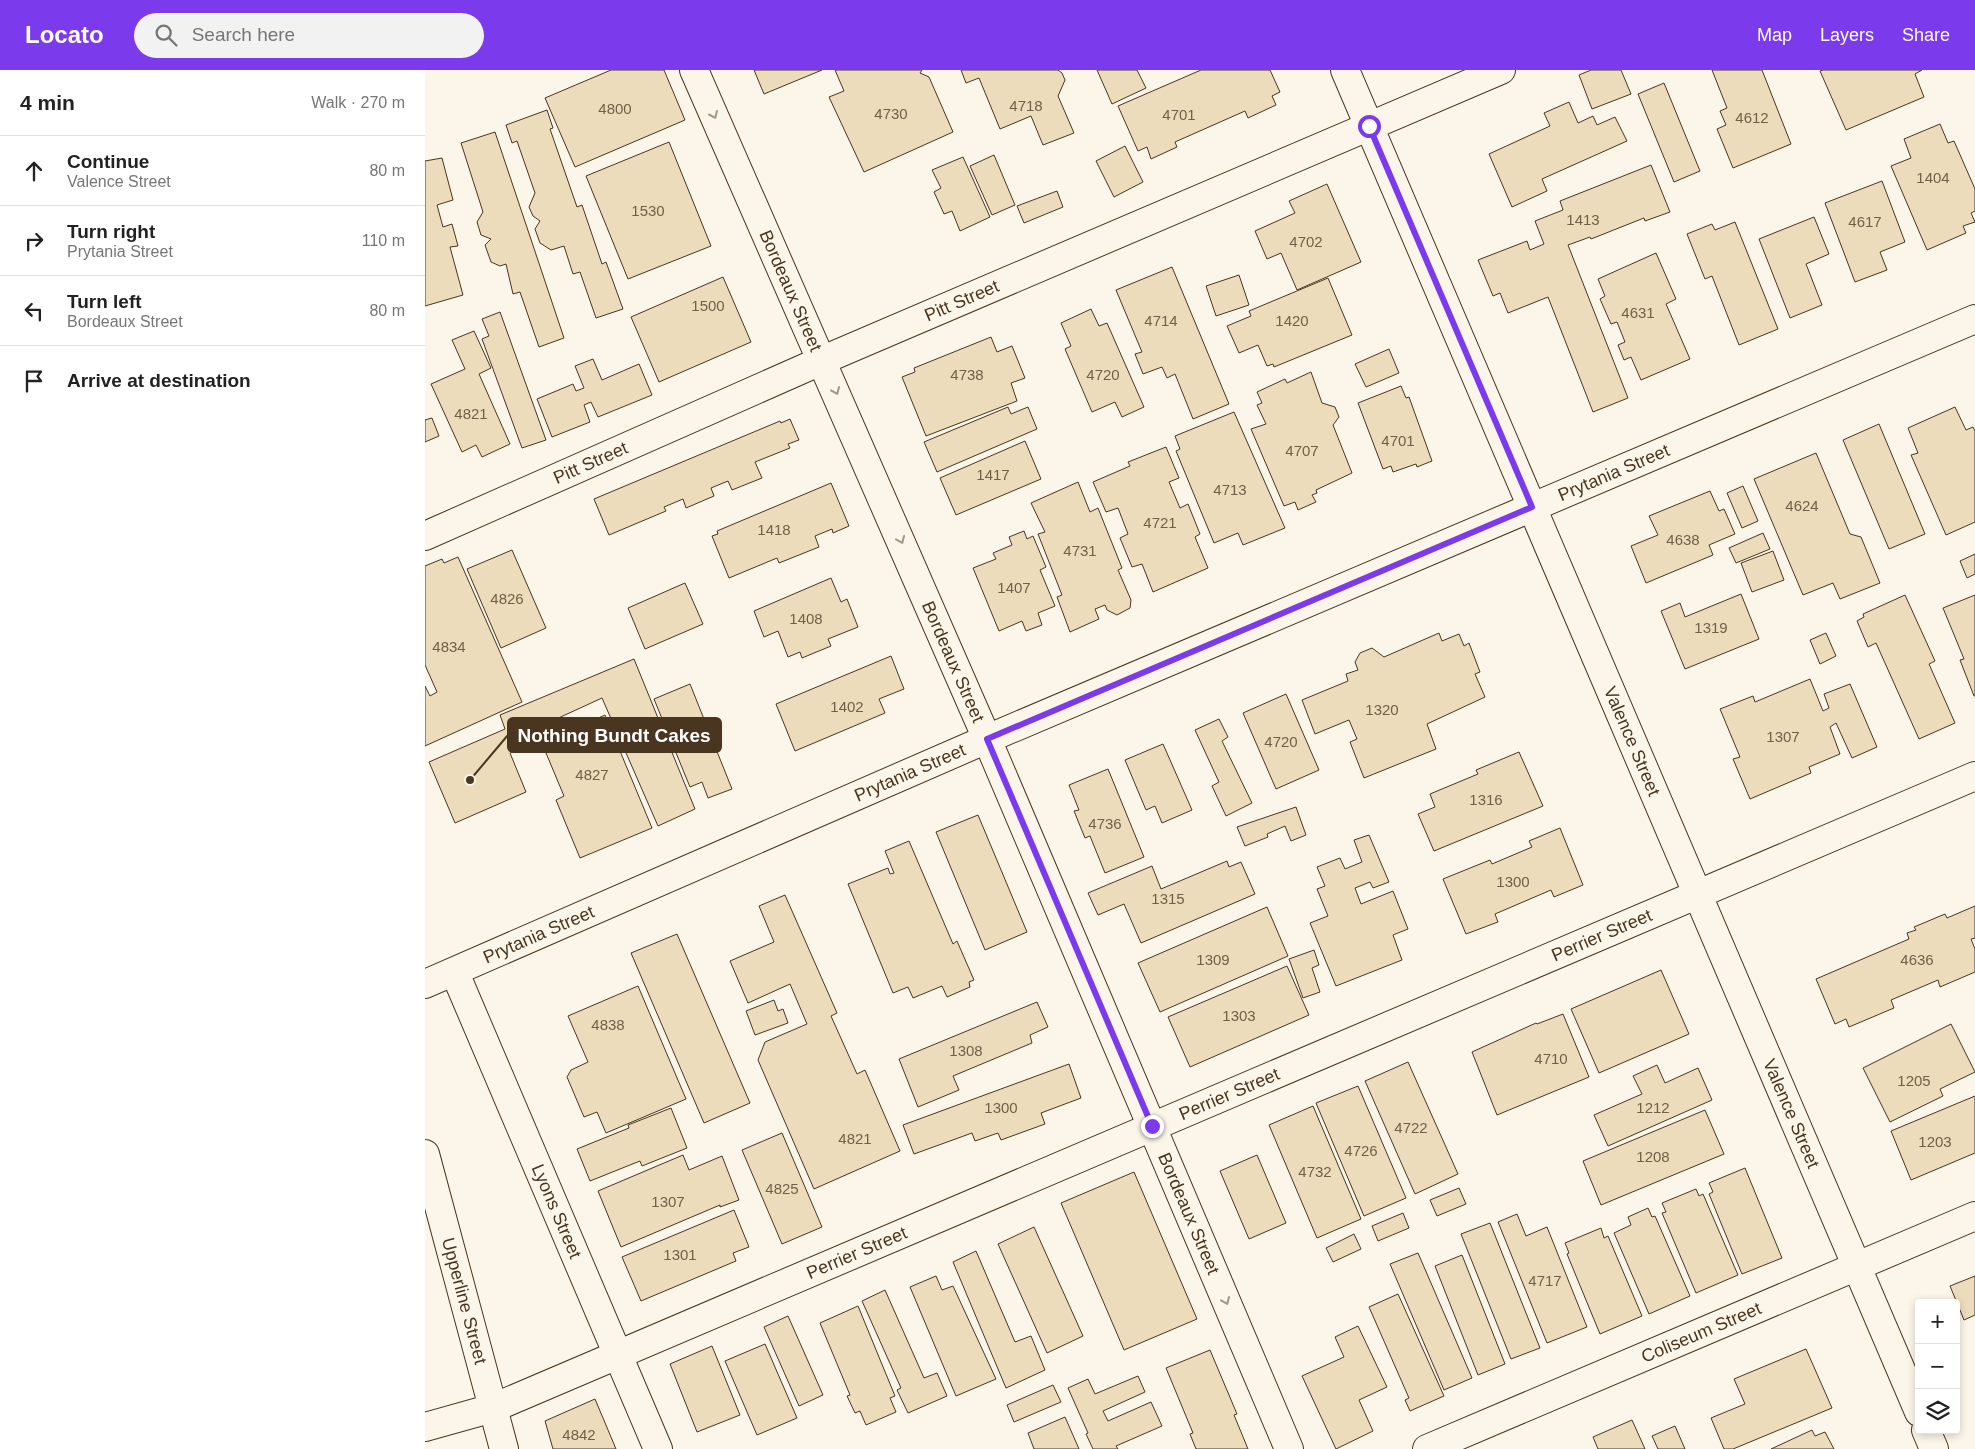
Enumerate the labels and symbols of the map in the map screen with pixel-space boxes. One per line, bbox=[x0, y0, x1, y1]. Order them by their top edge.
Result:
house number: 4718 bbox=[1009, 97, 1043, 114]
house number: 4800 bbox=[598, 100, 632, 117]
house number: 4730 bbox=[874, 105, 908, 122]
house number: 4701 bbox=[1162, 106, 1196, 123]
house number: 4612 bbox=[1735, 109, 1769, 126]
one-way arrow bbox=[708, 110, 719, 119]
route start bbox=[1358, 115, 1381, 138]
house number: 1404 bbox=[1916, 169, 1950, 186]
house number: 1530 bbox=[631, 202, 665, 219]
house number: 1413 bbox=[1566, 211, 1600, 228]
house number: 4617 bbox=[1848, 213, 1882, 230]
street label: Bordeaux Street bbox=[755, 227, 826, 354]
house number: 4702 bbox=[1289, 233, 1323, 250]
street label: Pitt Street bbox=[921, 276, 1002, 325]
house number: 1500 bbox=[691, 297, 725, 314]
house number: 4631 bbox=[1621, 304, 1655, 321]
house number: 4714 bbox=[1144, 312, 1178, 329]
house number: 1420 bbox=[1275, 312, 1309, 329]
house number: 4738 bbox=[950, 366, 984, 383]
house number: 4720 bbox=[1086, 366, 1120, 383]
one-way arrow bbox=[830, 386, 841, 395]
house number: 4821 bbox=[454, 405, 488, 422]
house number: 4701 bbox=[1381, 432, 1415, 449]
street label: Pitt Street bbox=[550, 438, 631, 488]
street label: Prytania Street bbox=[1555, 440, 1672, 505]
house number: 4707 bbox=[1285, 442, 1319, 459]
house number: 1417 bbox=[976, 466, 1010, 483]
house number: 4713 bbox=[1213, 481, 1247, 498]
house number: 4624 bbox=[1785, 497, 1819, 514]
house number: 4721 bbox=[1143, 514, 1177, 531]
house number: 1418 bbox=[757, 521, 791, 538]
house number: 4638 bbox=[1666, 531, 1700, 548]
one-way arrow bbox=[895, 535, 905, 544]
house number: 4731 bbox=[1063, 542, 1097, 559]
house number: 1407 bbox=[997, 579, 1031, 596]
house number: 4826 bbox=[490, 590, 524, 607]
street label: Bordeaux Street bbox=[918, 598, 988, 725]
house number: 1408 bbox=[789, 610, 823, 627]
house number: 1319 bbox=[1694, 619, 1728, 636]
house number: 4834 bbox=[432, 638, 466, 655]
street label: Valence Street bbox=[1600, 684, 1664, 799]
house number: 1402 bbox=[830, 698, 864, 715]
house number: 1320 bbox=[1365, 701, 1399, 718]
callout: Nothing Bundt Cakes bbox=[508, 718, 721, 752]
text: Nothing Bundt Cakes bbox=[517, 725, 711, 746]
house number: 1307 bbox=[1766, 728, 1800, 745]
house number: 4720 bbox=[1264, 733, 1298, 750]
street label: Prytania Street bbox=[851, 740, 969, 806]
house number: 4827 bbox=[575, 766, 609, 783]
house number: 1316 bbox=[1469, 791, 1503, 808]
house number: 4736 bbox=[1088, 815, 1122, 832]
house number: 1300 bbox=[1496, 873, 1530, 890]
house number: 1315 bbox=[1151, 890, 1185, 907]
street label: Prytania Street bbox=[480, 901, 597, 967]
street label: Perrier Street bbox=[1549, 905, 1655, 965]
house number: 1309 bbox=[1196, 951, 1230, 968]
house number: 4636 bbox=[1900, 951, 1934, 968]
house number: 1303 bbox=[1222, 1007, 1256, 1024]
house number: 4838 bbox=[591, 1016, 625, 1033]
house number: 1308 bbox=[949, 1042, 983, 1059]
house number: 4710 bbox=[1534, 1050, 1568, 1067]
street label: Valence Street bbox=[1759, 1056, 1824, 1171]
street label: Perrier Street bbox=[1176, 1064, 1282, 1124]
house number: 1205 bbox=[1897, 1072, 1931, 1089]
house number: 1300 bbox=[984, 1099, 1018, 1116]
house number: 1212 bbox=[1636, 1099, 1670, 1116]
route end bbox=[1141, 1115, 1164, 1138]
house number: 4722 bbox=[1394, 1119, 1428, 1136]
house number: 4821 bbox=[838, 1130, 872, 1147]
house number: 1203 bbox=[1918, 1133, 1952, 1150]
house number: 4726 bbox=[1344, 1142, 1378, 1159]
house number: 1208 bbox=[1636, 1148, 1670, 1165]
street label: Bordeaux Street bbox=[1154, 1150, 1224, 1277]
street label: Lyons Street bbox=[528, 1161, 586, 1261]
house number: 4732 bbox=[1298, 1163, 1332, 1180]
house number: 4825 bbox=[765, 1180, 799, 1197]
house number: 1307 bbox=[651, 1193, 685, 1210]
street label: Perrier Street bbox=[804, 1223, 910, 1283]
street label: Upperline Street bbox=[438, 1235, 491, 1366]
house number: 1301 bbox=[663, 1246, 697, 1263]
house number: 4717 bbox=[1528, 1272, 1562, 1289]
one-way arrow bbox=[1220, 1296, 1231, 1305]
street label: Coliseum Street bbox=[1638, 1298, 1764, 1367]
house number: 4842 bbox=[562, 1426, 596, 1443]

